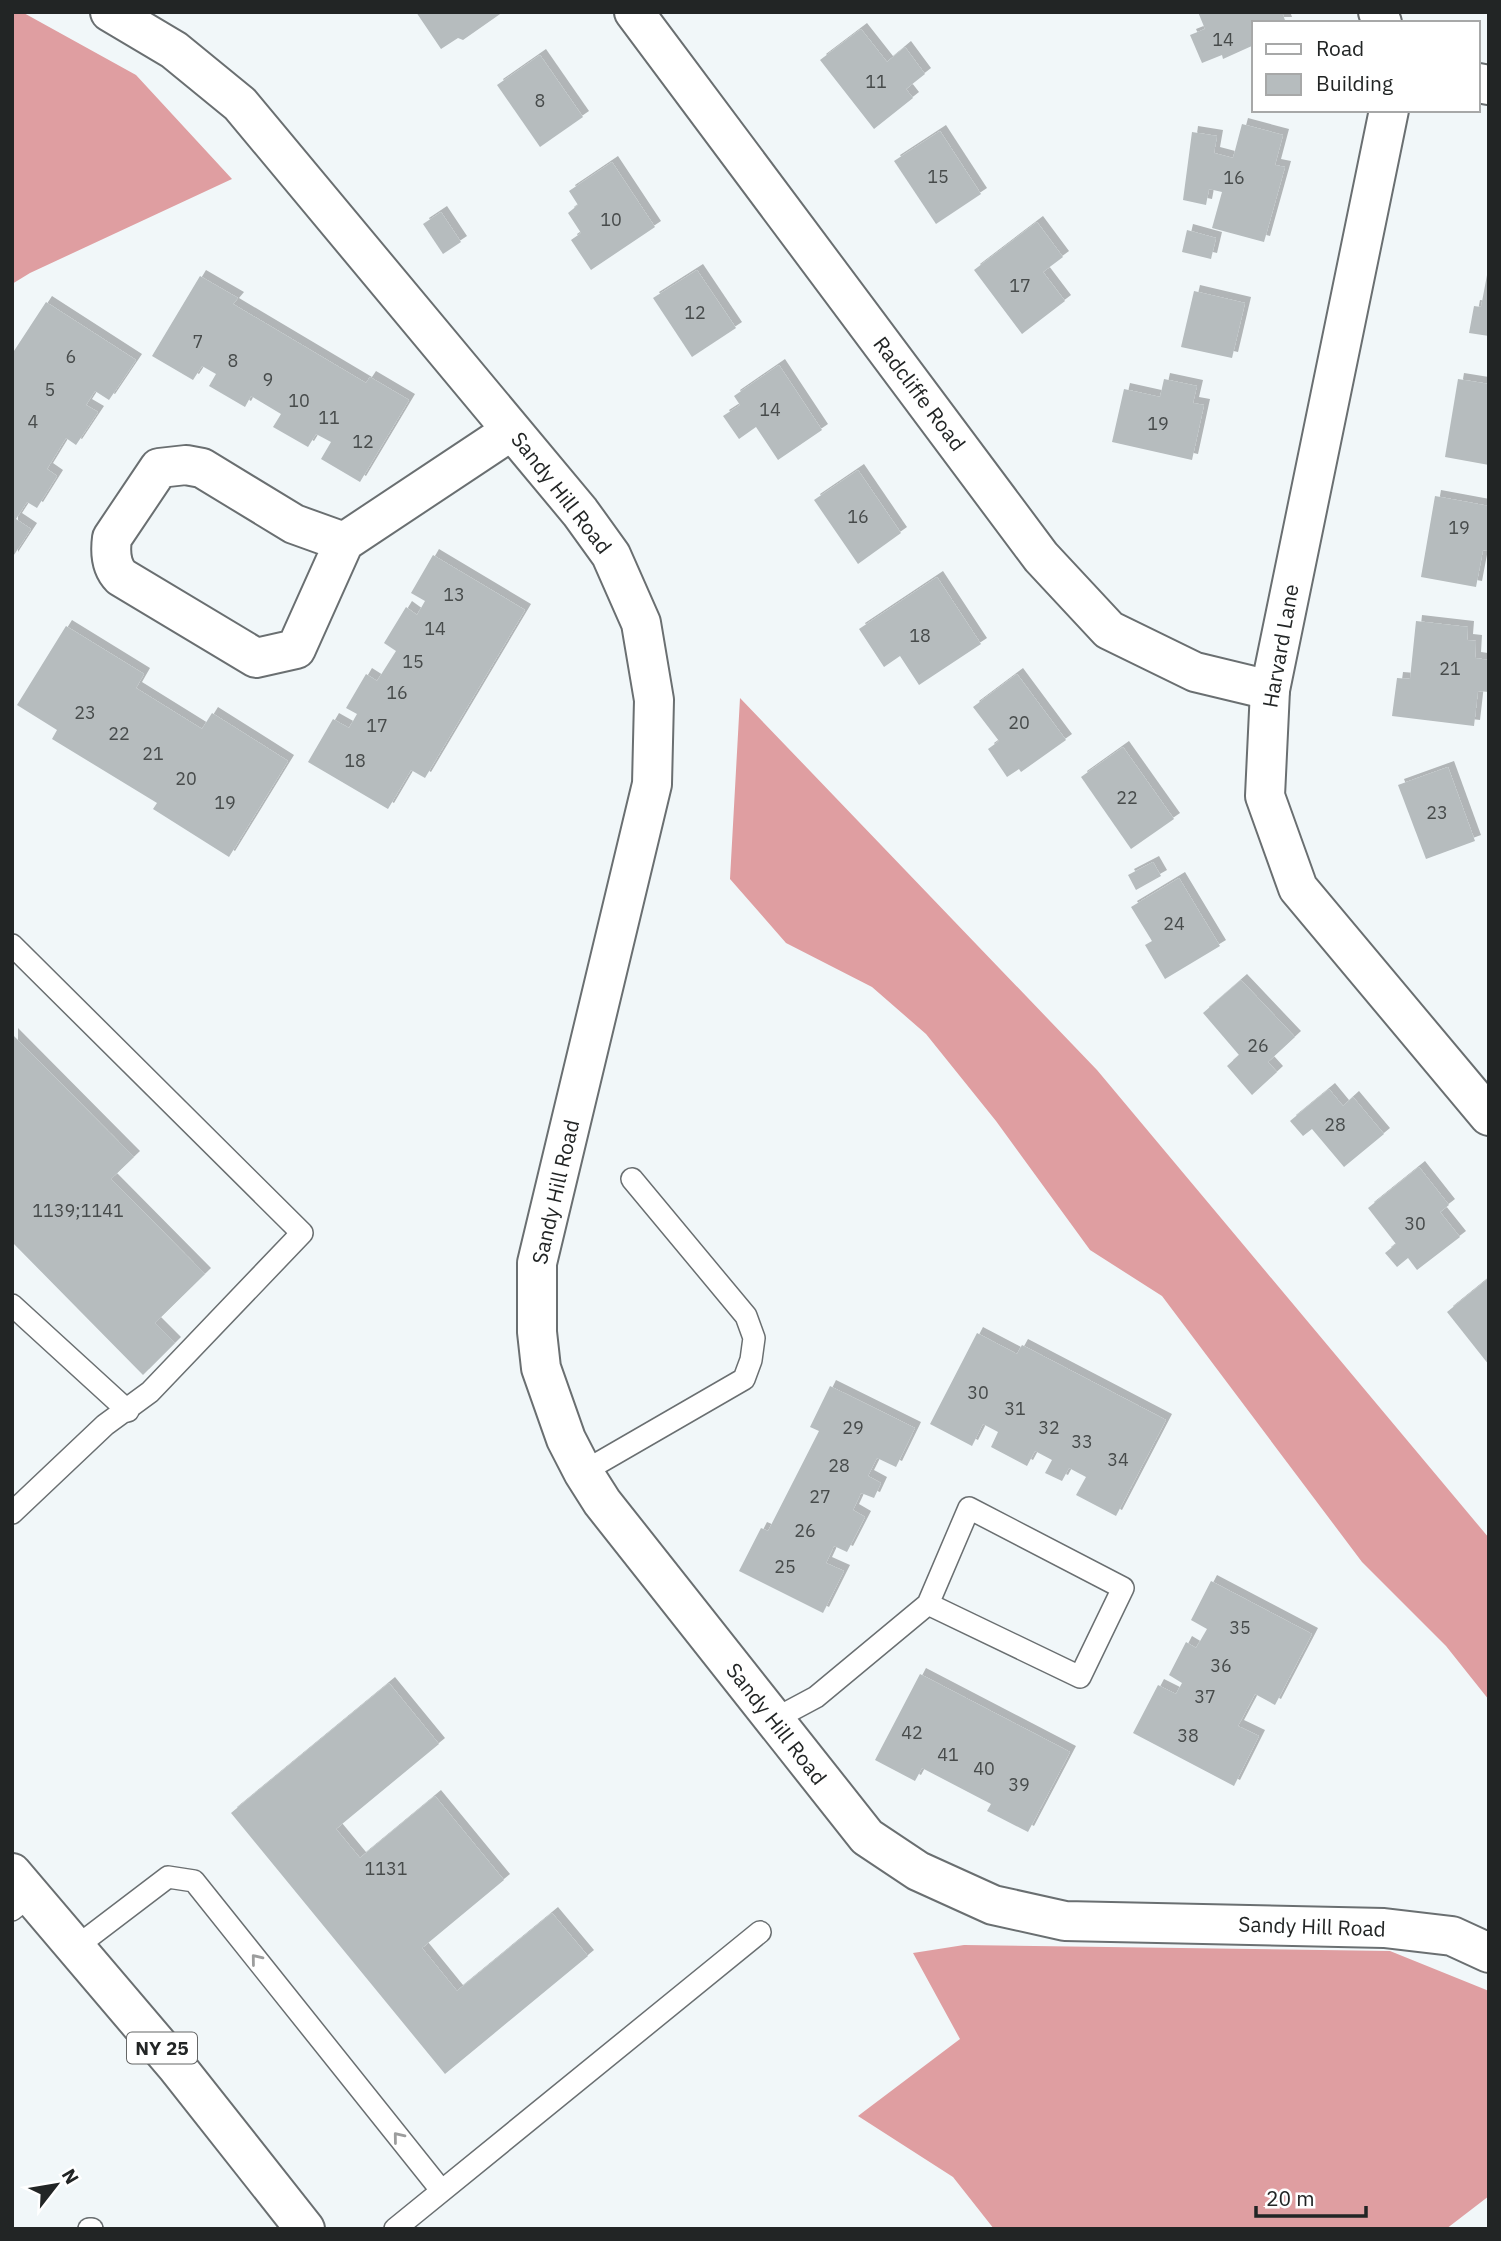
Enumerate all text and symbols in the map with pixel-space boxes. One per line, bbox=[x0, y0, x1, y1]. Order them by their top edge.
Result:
legend bbox=[1252, 21, 1480, 112]
house number: 14 bbox=[1212, 28, 1234, 51]
text: Road bbox=[1316, 34, 1364, 62]
text: Building bbox=[1316, 69, 1393, 97]
house number: 11 bbox=[865, 70, 887, 93]
house number: 8 bbox=[535, 89, 545, 112]
house number: 15 bbox=[927, 165, 949, 188]
house number: 16 bbox=[1223, 166, 1245, 189]
house number: 10 bbox=[600, 208, 622, 231]
house number: 17 bbox=[1009, 274, 1031, 297]
house number: 12 bbox=[684, 301, 706, 324]
house number: 7 bbox=[193, 330, 203, 353]
street label: Radcliffe Road bbox=[868, 330, 972, 456]
house number: 6 bbox=[66, 345, 76, 368]
house number: 8 bbox=[228, 349, 238, 372]
house number: 9 bbox=[263, 368, 273, 391]
house number: 5 bbox=[45, 378, 55, 401]
house number: 10 bbox=[288, 389, 310, 412]
house number: 14 bbox=[759, 398, 781, 421]
house number: 11 bbox=[318, 406, 340, 429]
house number: 4 bbox=[28, 410, 39, 433]
house number: 19 bbox=[1147, 412, 1169, 435]
street label: Sandy Hill Road bbox=[505, 426, 618, 559]
house number: 12 bbox=[352, 430, 374, 453]
house number: 16 bbox=[847, 505, 869, 528]
house number: 19 bbox=[1448, 516, 1470, 539]
street label: Harvard Lane bbox=[1255, 582, 1305, 710]
house number: 13 bbox=[443, 583, 465, 606]
house number: 14 bbox=[424, 617, 446, 640]
house number: 18 bbox=[909, 624, 931, 647]
house number: 15 bbox=[402, 650, 424, 673]
house number: 21 bbox=[1439, 657, 1461, 680]
house number: 16 bbox=[386, 681, 408, 704]
house number: 23 bbox=[74, 701, 96, 724]
house number: 20 bbox=[1008, 711, 1030, 734]
house number: 17 bbox=[366, 714, 388, 737]
house number: 22 bbox=[108, 722, 130, 745]
house number: 21 bbox=[142, 742, 164, 765]
house number: 18 bbox=[344, 749, 366, 772]
house number: 20 bbox=[175, 767, 197, 790]
house number: 22 bbox=[1116, 786, 1138, 809]
house number: 19 bbox=[214, 791, 236, 814]
house number: 23 bbox=[1426, 801, 1448, 824]
house number: 24 bbox=[1163, 912, 1185, 935]
house number: 26 bbox=[1247, 1034, 1269, 1057]
house number: 28 bbox=[1324, 1113, 1346, 1136]
street label: Sandy Hill Road bbox=[525, 1117, 585, 1267]
house number: 1139;1141 bbox=[32, 1199, 124, 1222]
house number: 30 bbox=[1404, 1212, 1426, 1235]
house number: 30 bbox=[967, 1381, 989, 1404]
house number: 31 bbox=[1004, 1397, 1026, 1420]
house number: 29 bbox=[842, 1416, 864, 1439]
house number: 32 bbox=[1038, 1416, 1060, 1439]
house number: 33 bbox=[1071, 1430, 1093, 1453]
house number: 34 bbox=[1107, 1448, 1129, 1471]
house number: 28 bbox=[828, 1454, 850, 1477]
house number: 27 bbox=[809, 1485, 831, 1508]
house number: 26 bbox=[794, 1519, 816, 1542]
house number: 25 bbox=[774, 1555, 796, 1578]
house number: 35 bbox=[1229, 1616, 1251, 1639]
house number: 36 bbox=[1210, 1654, 1232, 1677]
street label: Sandy Hill Road bbox=[720, 1657, 833, 1790]
house number: 37 bbox=[1194, 1685, 1216, 1708]
house number: 42 bbox=[901, 1721, 923, 1744]
house number: 38 bbox=[1177, 1724, 1199, 1747]
house number: 41 bbox=[937, 1743, 959, 1766]
house number: 40 bbox=[973, 1757, 995, 1780]
house number: 39 bbox=[1008, 1773, 1030, 1796]
house number: 1131 bbox=[364, 1857, 408, 1880]
street label: Sandy Hill Road bbox=[1238, 1909, 1386, 1943]
one-way arrow bbox=[252, 1954, 265, 1966]
road number: NY 25 bbox=[127, 2032, 197, 2064]
one-way arrow bbox=[394, 2132, 407, 2144]
north arrow bbox=[21, 2150, 91, 2220]
text: N bbox=[57, 2164, 84, 2188]
scale bar bbox=[1256, 2174, 1366, 2218]
text: 20 m bbox=[1266, 2184, 1315, 2212]

